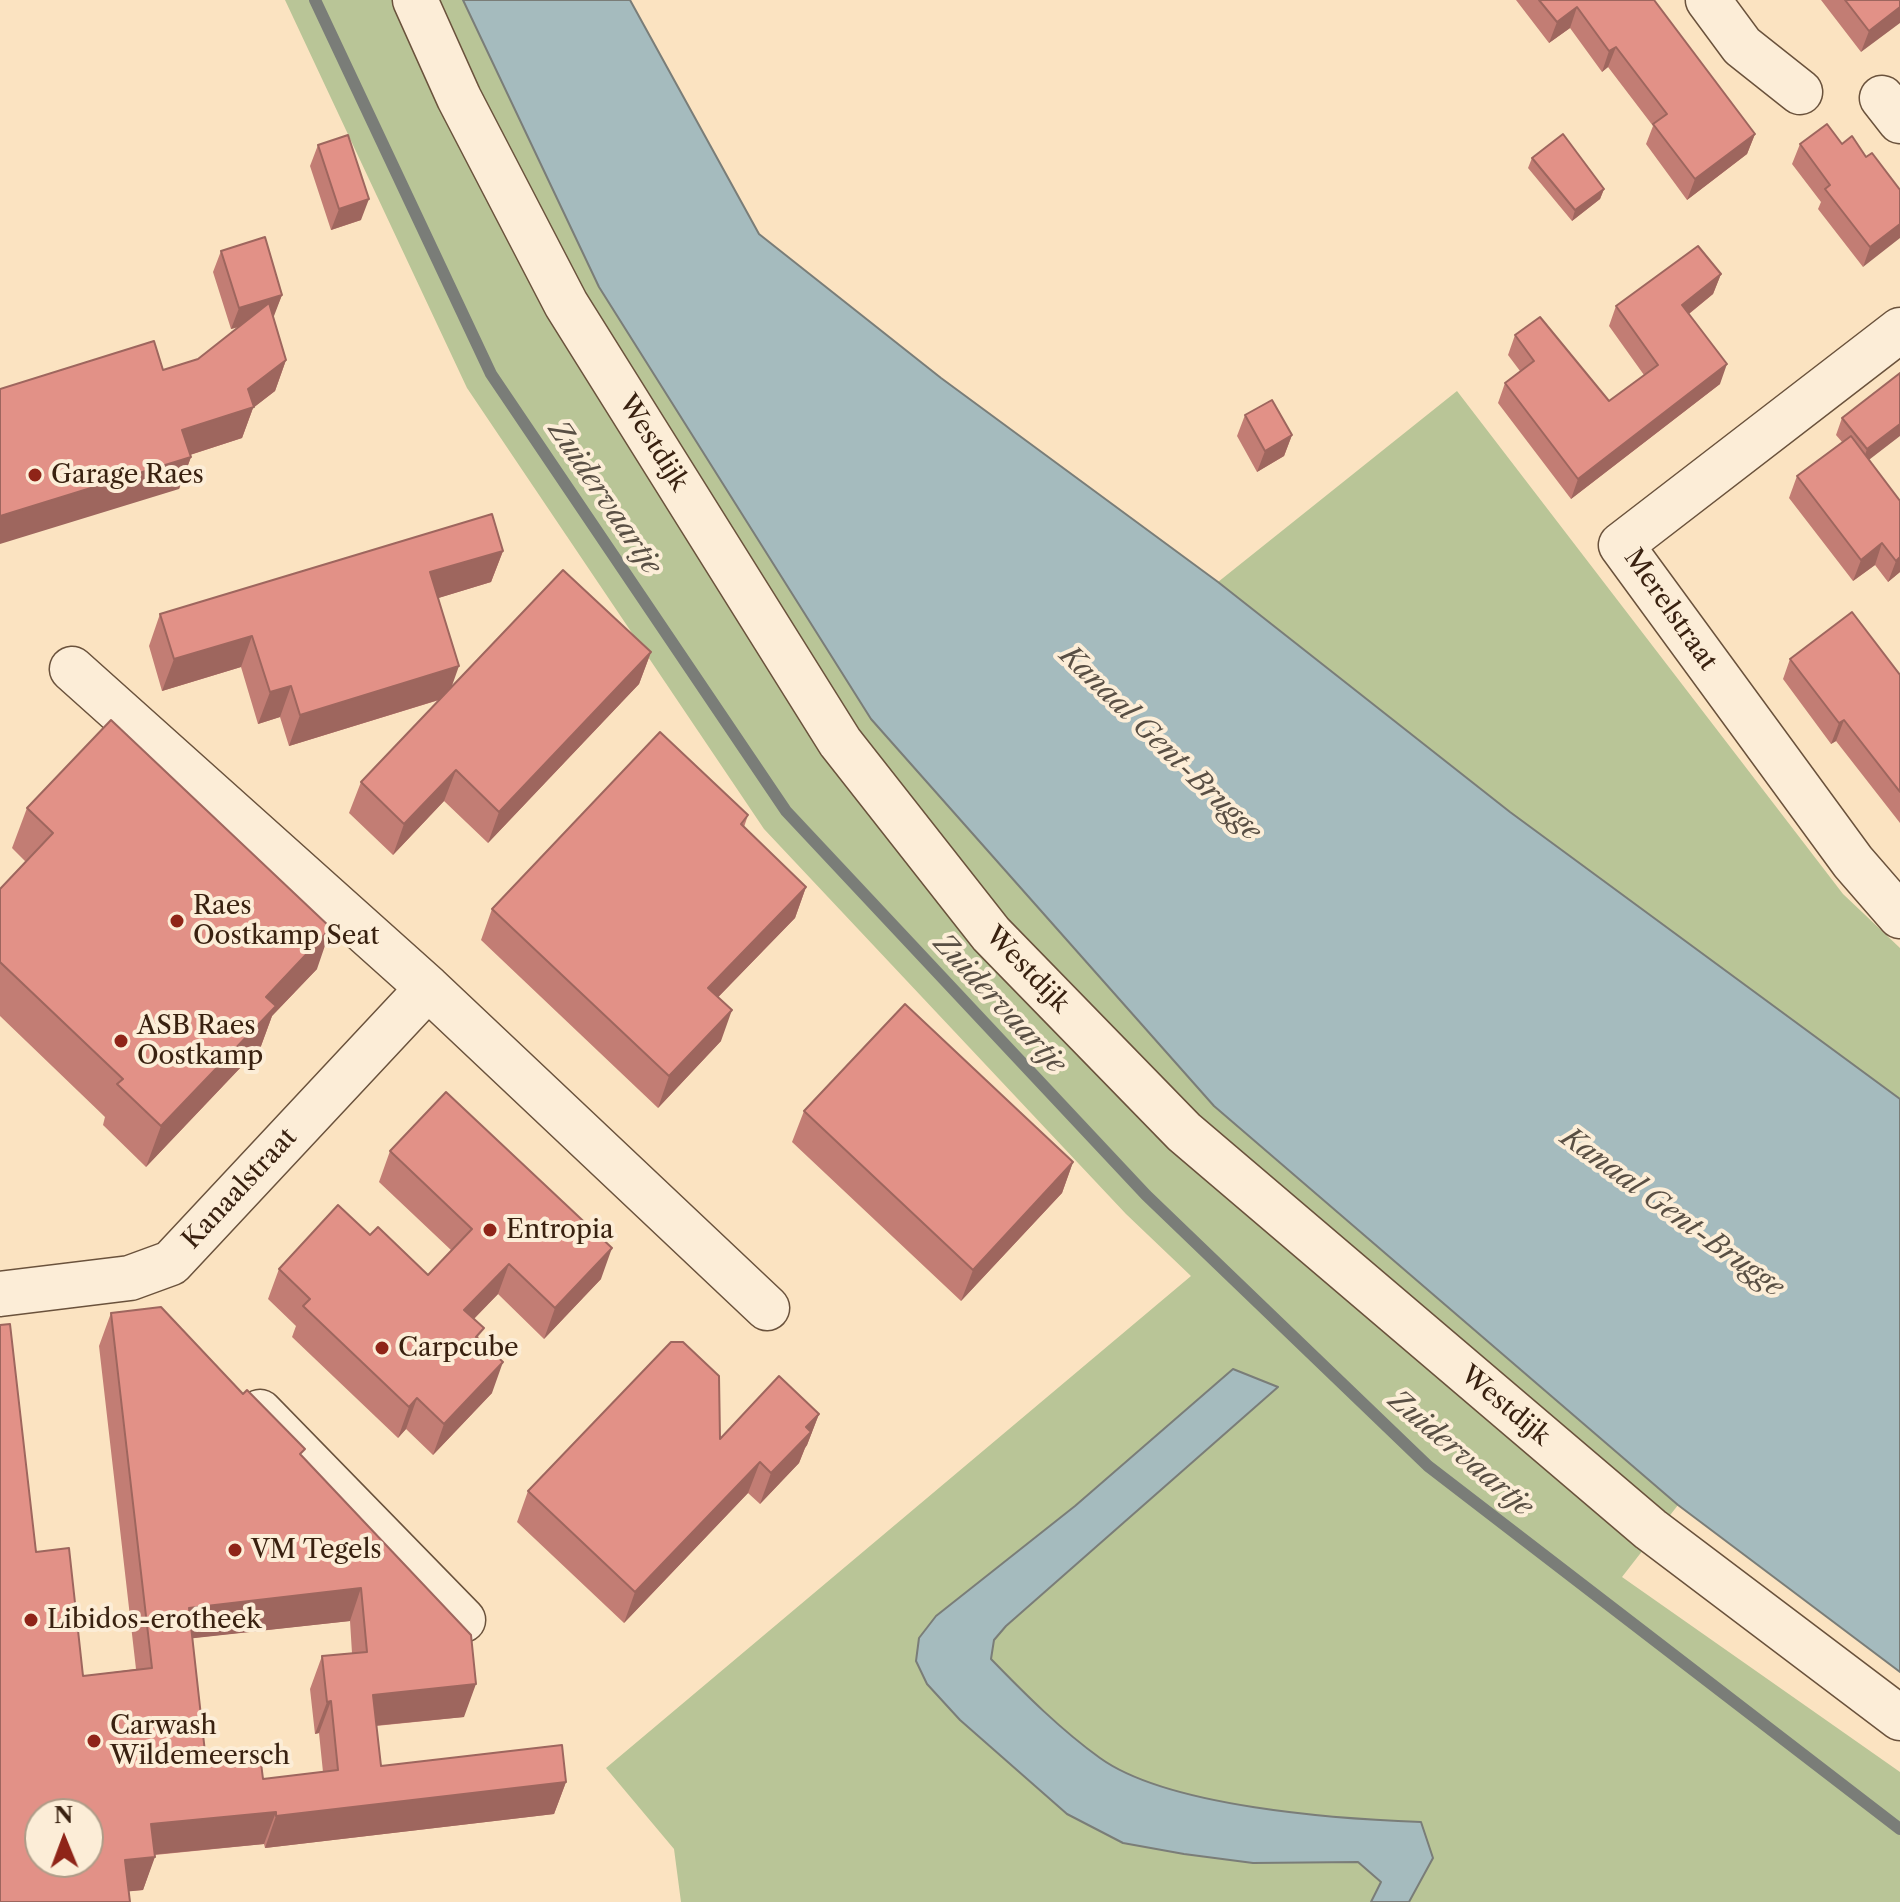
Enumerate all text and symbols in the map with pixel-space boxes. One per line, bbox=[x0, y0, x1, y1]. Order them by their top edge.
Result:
street label: Westdijk bbox=[611, 389, 695, 497]
water label: Zuidervaartje bbox=[540, 414, 668, 582]
place label: Garage Raes bbox=[51, 459, 204, 491]
marker: Garage Raes bbox=[26, 466, 44, 484]
street label: Merelstraat bbox=[1617, 543, 1723, 677]
water label: Kanaal Gent-Brugge bbox=[1052, 639, 1268, 849]
place label: Raes Oostkamp Seat bbox=[193, 890, 379, 952]
marker: Raes Oostkamp Seat bbox=[168, 912, 186, 930]
street label: Westdijk bbox=[978, 921, 1076, 1019]
water label: Zuidervaartje bbox=[926, 927, 1072, 1081]
place label: ASB Raes Oostkamp bbox=[137, 1010, 263, 1072]
marker: ASB Raes Oostkamp bbox=[112, 1032, 130, 1050]
water label: Kanaal Gent-Brugge bbox=[1554, 1121, 1790, 1305]
street label: Kanaalstraat bbox=[176, 1122, 304, 1256]
place label: Entropia bbox=[506, 1214, 614, 1246]
marker: Entropia bbox=[481, 1221, 499, 1239]
place label: Carpcube bbox=[398, 1332, 519, 1364]
marker: Carpcube bbox=[373, 1339, 391, 1357]
street label: Westdijk bbox=[1454, 1360, 1556, 1452]
water label: Zuidervaartje bbox=[1381, 1384, 1539, 1524]
place label: VM Tegels bbox=[251, 1534, 382, 1566]
marker: VM Tegels bbox=[226, 1541, 244, 1559]
place label: Libidos-erotheek bbox=[47, 1604, 261, 1636]
marker: Libidos-erotheek bbox=[22, 1611, 40, 1629]
place label: Carwash Wildemeersch bbox=[110, 1710, 290, 1772]
marker: Carwash Wildemeersch bbox=[85, 1732, 103, 1750]
north arrow bbox=[24, 1798, 104, 1878]
text: N bbox=[54, 1802, 73, 1829]

